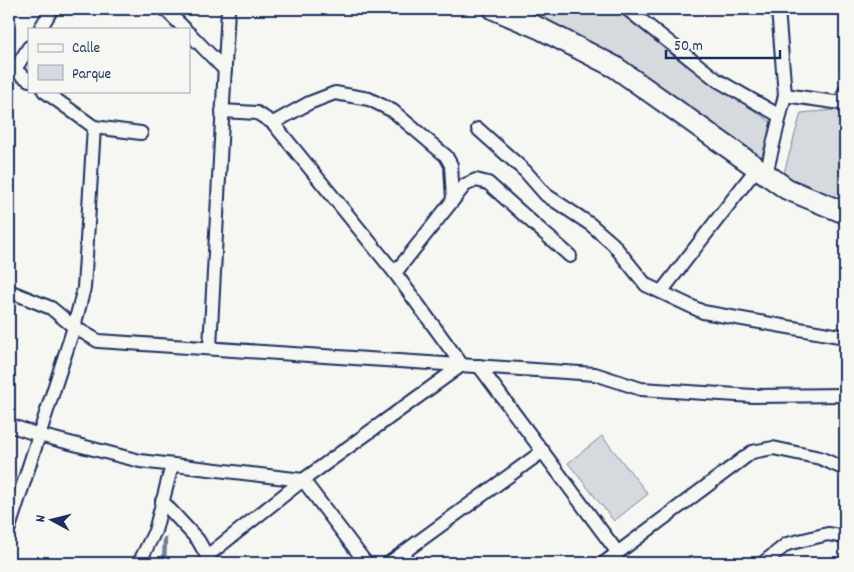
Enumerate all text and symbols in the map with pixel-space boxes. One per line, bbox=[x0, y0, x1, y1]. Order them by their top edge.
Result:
legend bbox=[28, 28, 190, 92]
scale bar bbox=[666, 28, 780, 60]
text: 50 m bbox=[674, 36, 703, 58]
text: Calle bbox=[72, 38, 101, 60]
text: Parque bbox=[72, 64, 112, 86]
north arrow bbox=[28, 494, 78, 544]
text: N bbox=[31, 514, 51, 523]

